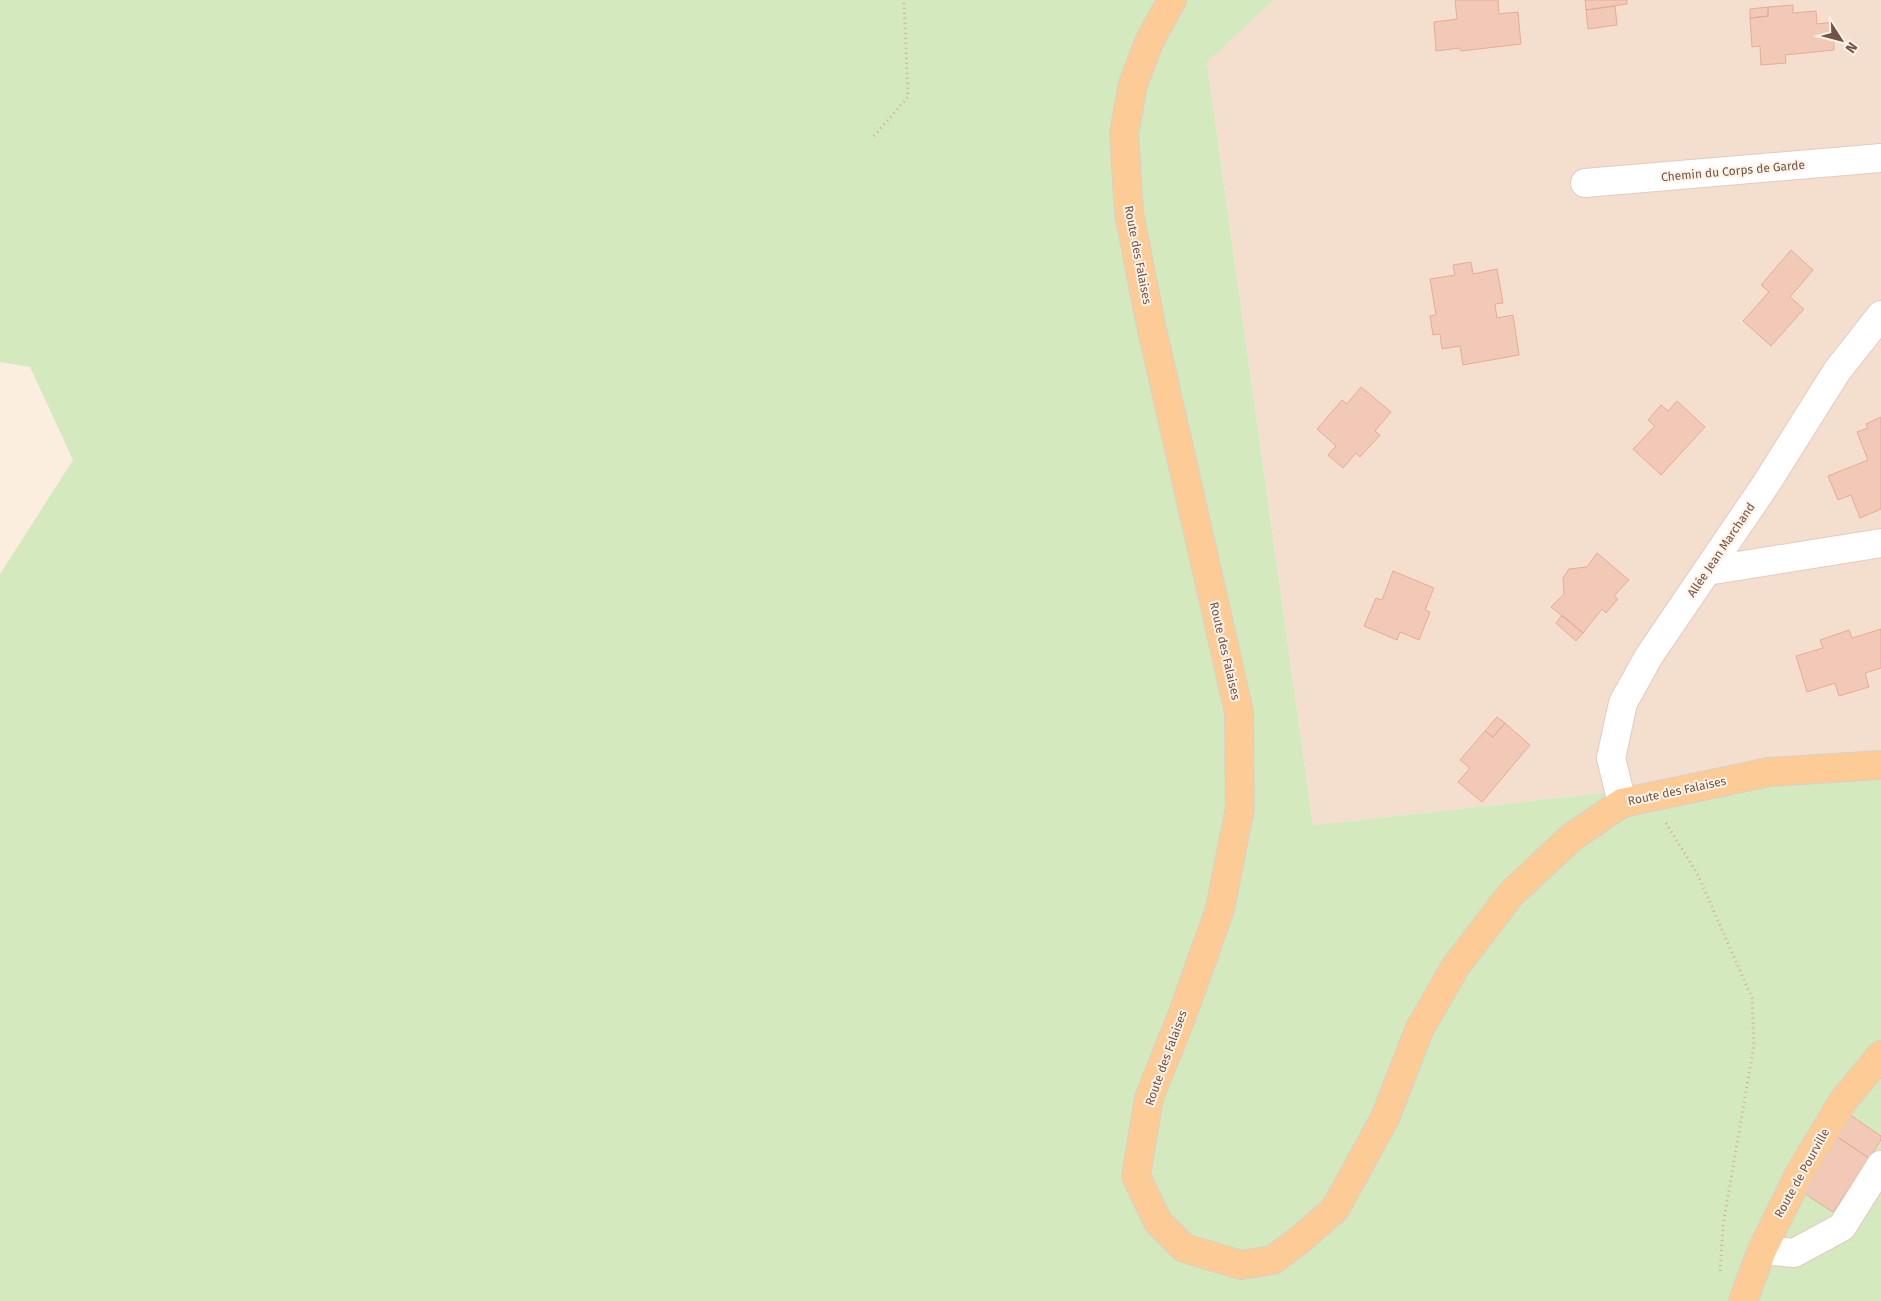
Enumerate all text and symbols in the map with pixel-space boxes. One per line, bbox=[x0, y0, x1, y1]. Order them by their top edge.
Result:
north arrow bbox=[1816, 15, 1866, 65]
text: N bbox=[1842, 39, 1861, 56]
street label: Chemin du Corps de Garde bbox=[1660, 158, 1806, 184]
street label: Route des Falaises bbox=[1122, 205, 1154, 306]
street label: Allée Jean Marchand bbox=[1684, 500, 1758, 600]
street label: Route des Falaises bbox=[1207, 601, 1243, 702]
street label: Route des Falaises bbox=[1627, 774, 1728, 808]
street label: Route des Falaises bbox=[1142, 1008, 1190, 1107]
street label: Route de Pourville bbox=[1772, 1126, 1832, 1220]

